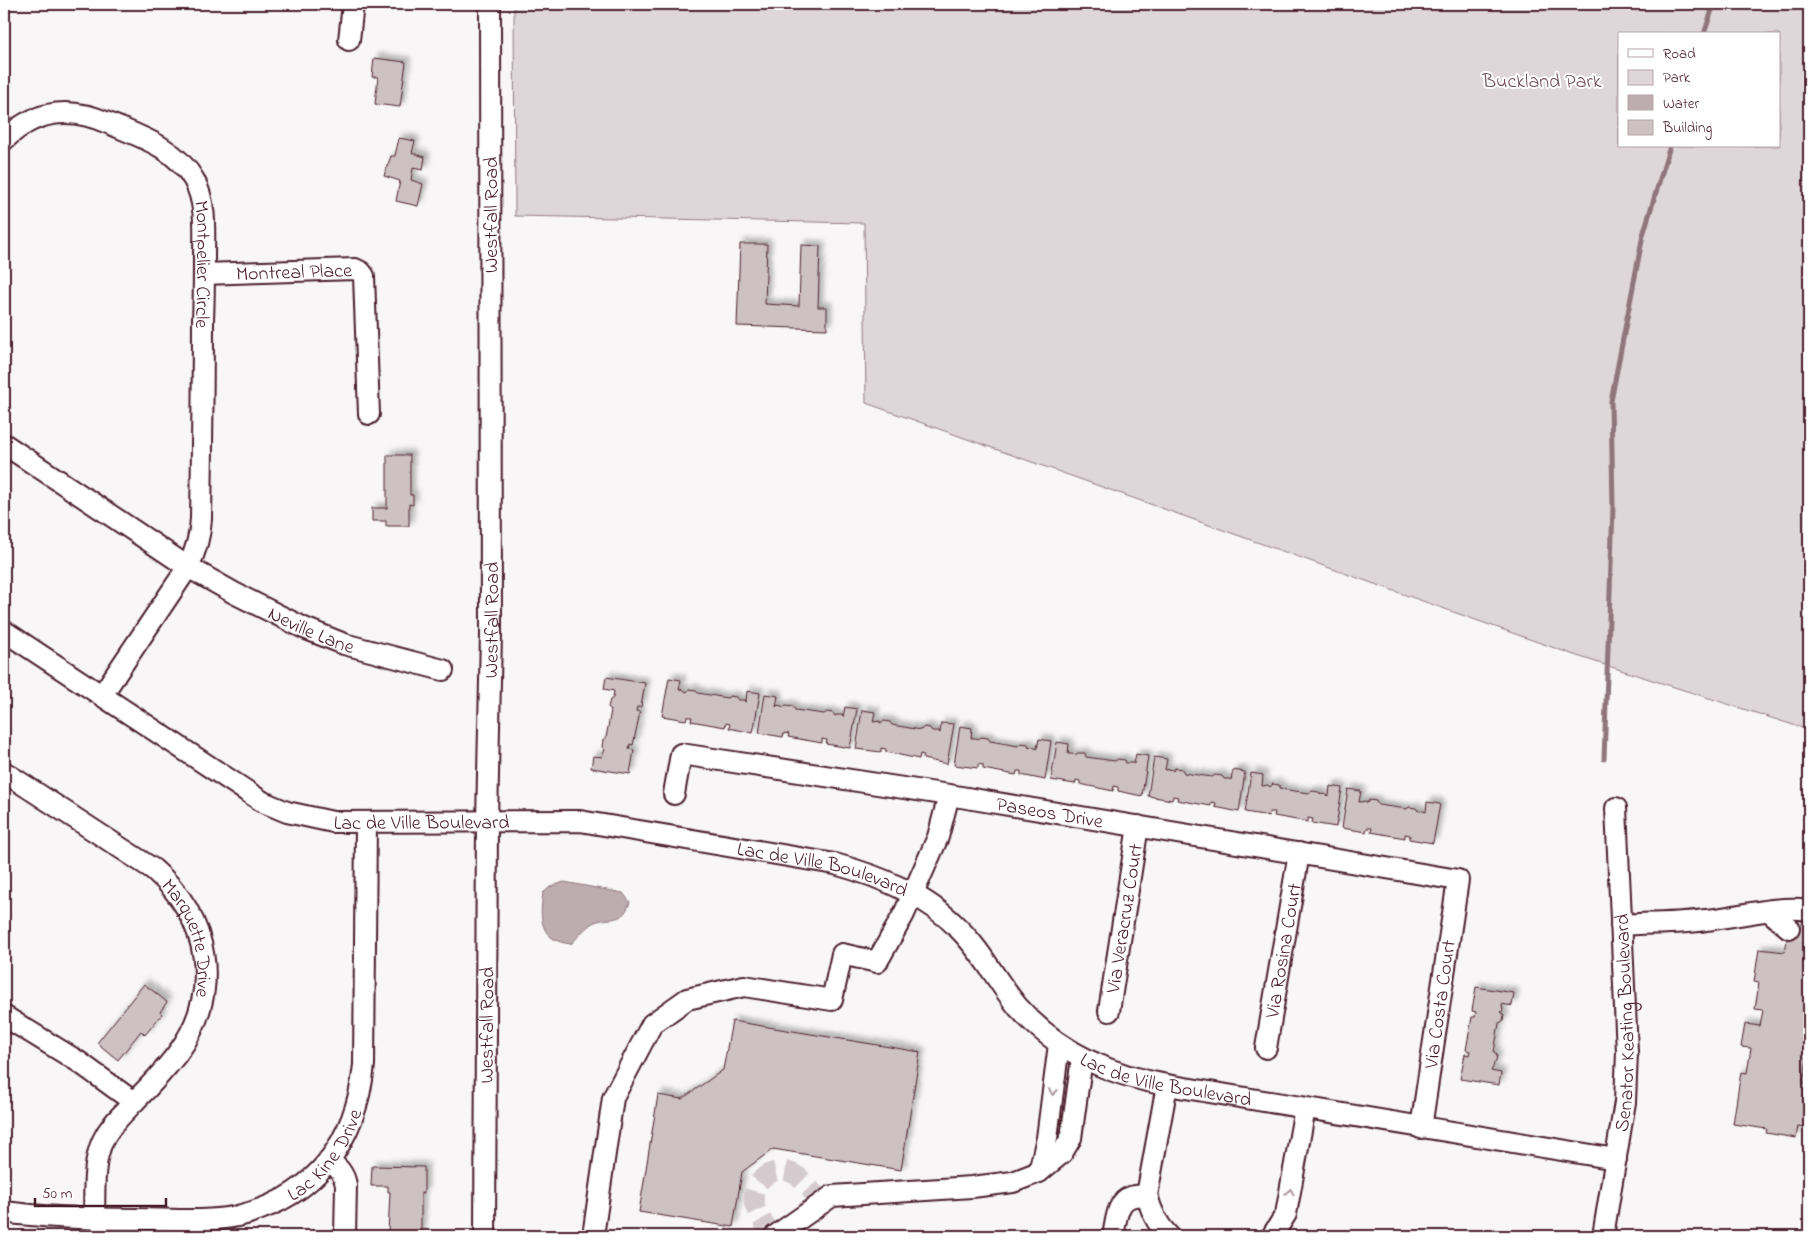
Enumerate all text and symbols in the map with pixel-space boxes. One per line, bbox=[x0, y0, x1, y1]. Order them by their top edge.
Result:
legend bbox=[1618, 32, 1780, 148]
text: Road bbox=[1663, 43, 1696, 65]
text: Park bbox=[1663, 67, 1691, 89]
park label: Buckland Park bbox=[1482, 68, 1602, 97]
text: Water bbox=[1663, 93, 1699, 115]
text: Building bbox=[1662, 117, 1712, 140]
street label: Westfall Road bbox=[478, 157, 507, 273]
street label: Montpelier Circle bbox=[185, 198, 216, 328]
street label: Montreal Place bbox=[236, 257, 352, 290]
street label: Westfall Road bbox=[478, 562, 508, 679]
street label: Neville Lane bbox=[262, 600, 357, 663]
street label: Paseos Drive bbox=[994, 791, 1105, 837]
street label: Lac de Ville Boulevard bbox=[334, 809, 509, 839]
street label: Lac de Ville Boulevard bbox=[735, 836, 912, 906]
street label: Via Veracruz Court bbox=[1100, 842, 1152, 996]
street label: Marquette Drive bbox=[153, 873, 217, 1000]
street label: Via Rosina Court bbox=[1259, 881, 1311, 1022]
street label: Senator Keating Boulevard bbox=[1608, 913, 1644, 1134]
street label: Via Costa Court bbox=[1418, 938, 1465, 1072]
street label: Westfall Road bbox=[474, 967, 503, 1083]
street label: Lac de Ville Boulevard bbox=[1074, 1046, 1254, 1116]
one-way arrow bbox=[1048, 1088, 1059, 1096]
street label: Lac Kine Drive bbox=[282, 1106, 371, 1210]
scale bar bbox=[35, 1175, 166, 1207]
text: 50 m bbox=[42, 1183, 73, 1205]
one-way arrow bbox=[1284, 1188, 1294, 1197]

